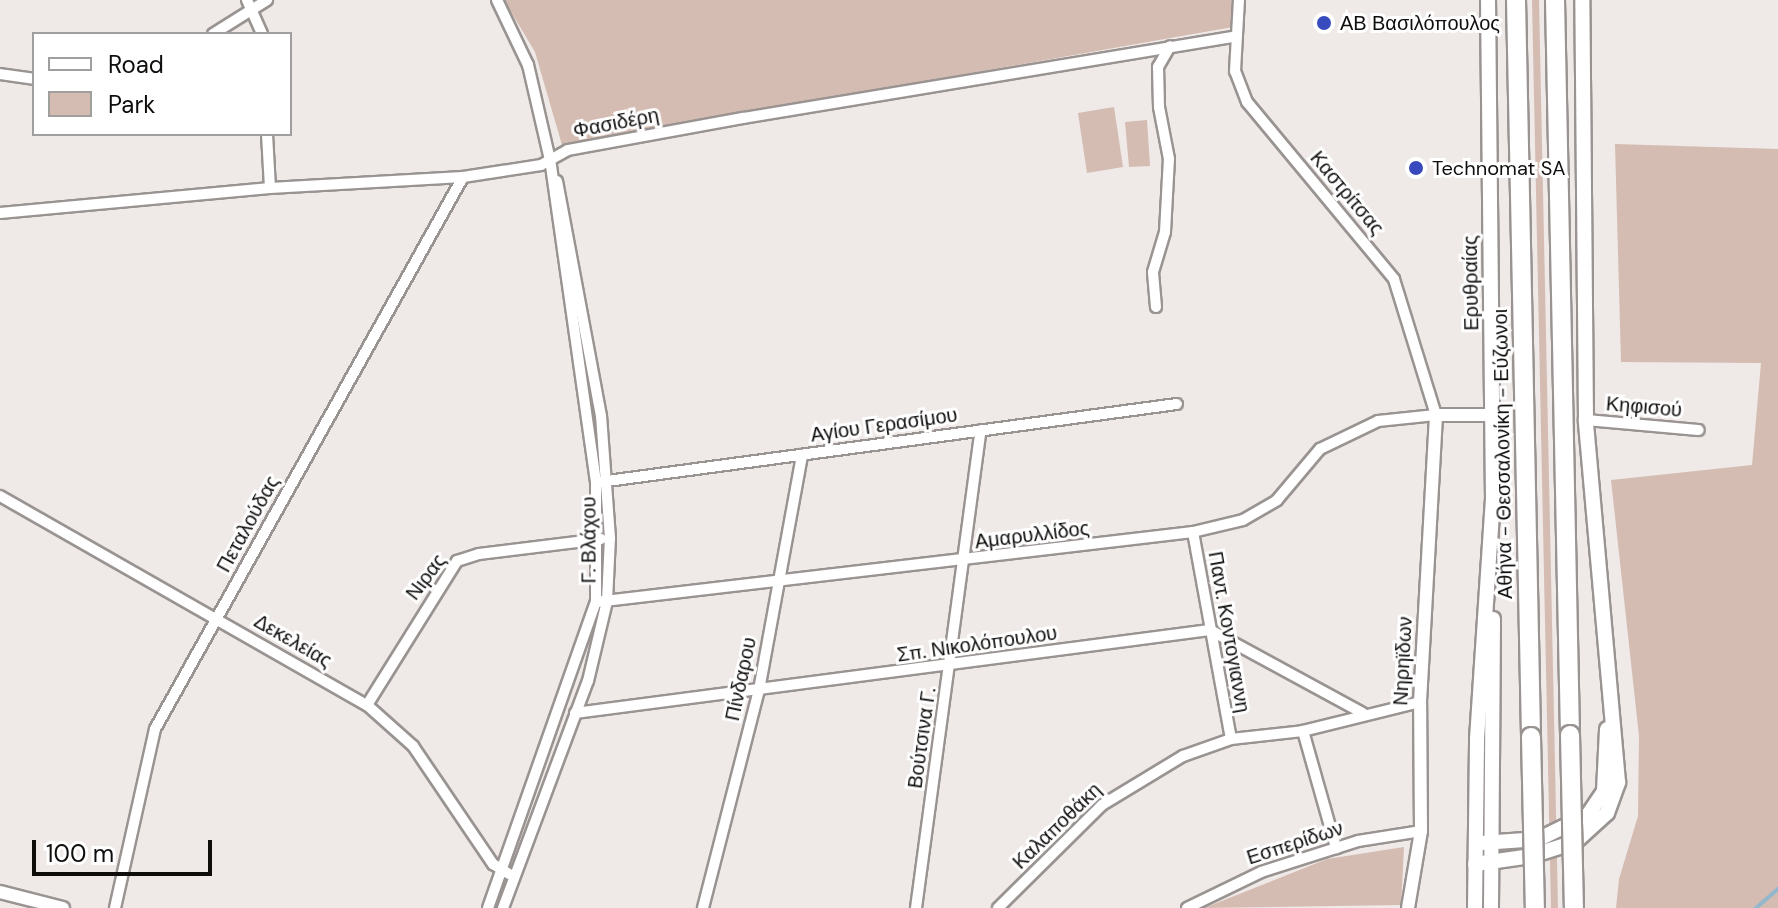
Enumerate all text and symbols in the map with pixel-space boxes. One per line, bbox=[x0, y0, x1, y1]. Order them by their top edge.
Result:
place label: ΑΒ Βασιλόπουλος bbox=[1340, 11, 1500, 35]
marker: ΑΒ Βασιλόπουλος bbox=[1315, 14, 1333, 32]
legend bbox=[32, 32, 292, 136]
text: Road bbox=[108, 49, 164, 80]
text: Park bbox=[108, 89, 155, 120]
street label: Φασιδέρη bbox=[571, 103, 661, 143]
street label: Καστρίτσας bbox=[1305, 146, 1389, 240]
place label: Technomat SA bbox=[1432, 156, 1566, 180]
marker: Technomat SA bbox=[1407, 159, 1425, 177]
street label: Ερυθραίας bbox=[1458, 235, 1484, 331]
street label: Αθήνα - Θεσσαλονίκη - Εύζωνοι bbox=[1488, 309, 1518, 599]
street label: Κηφισού bbox=[1605, 392, 1683, 422]
street label: Αγίου Γερασίμου bbox=[809, 403, 959, 447]
street label: Πεταλούδας bbox=[212, 472, 284, 576]
street label: Γ. Βλάχου bbox=[577, 497, 601, 583]
street label: Αμαρυλλίδος bbox=[973, 516, 1091, 554]
street label: Νιρας bbox=[401, 549, 451, 605]
street label: Παντ. Κοντογιαννη bbox=[1203, 550, 1255, 714]
street label: Δεκελείας bbox=[250, 609, 336, 673]
street label: Νηρηϊδων bbox=[1389, 616, 1417, 706]
street label: Σπ. Νικολόπουλου bbox=[895, 621, 1059, 667]
street label: Πίνδαρου bbox=[720, 635, 762, 723]
street label: Βούτσινα Γ. bbox=[903, 686, 941, 790]
street label: Καλαποθάκη bbox=[1008, 778, 1106, 874]
street label: Εσπερίδων bbox=[1244, 816, 1346, 870]
scale bar bbox=[36, 824, 216, 874]
text: 100 m bbox=[46, 838, 114, 869]

